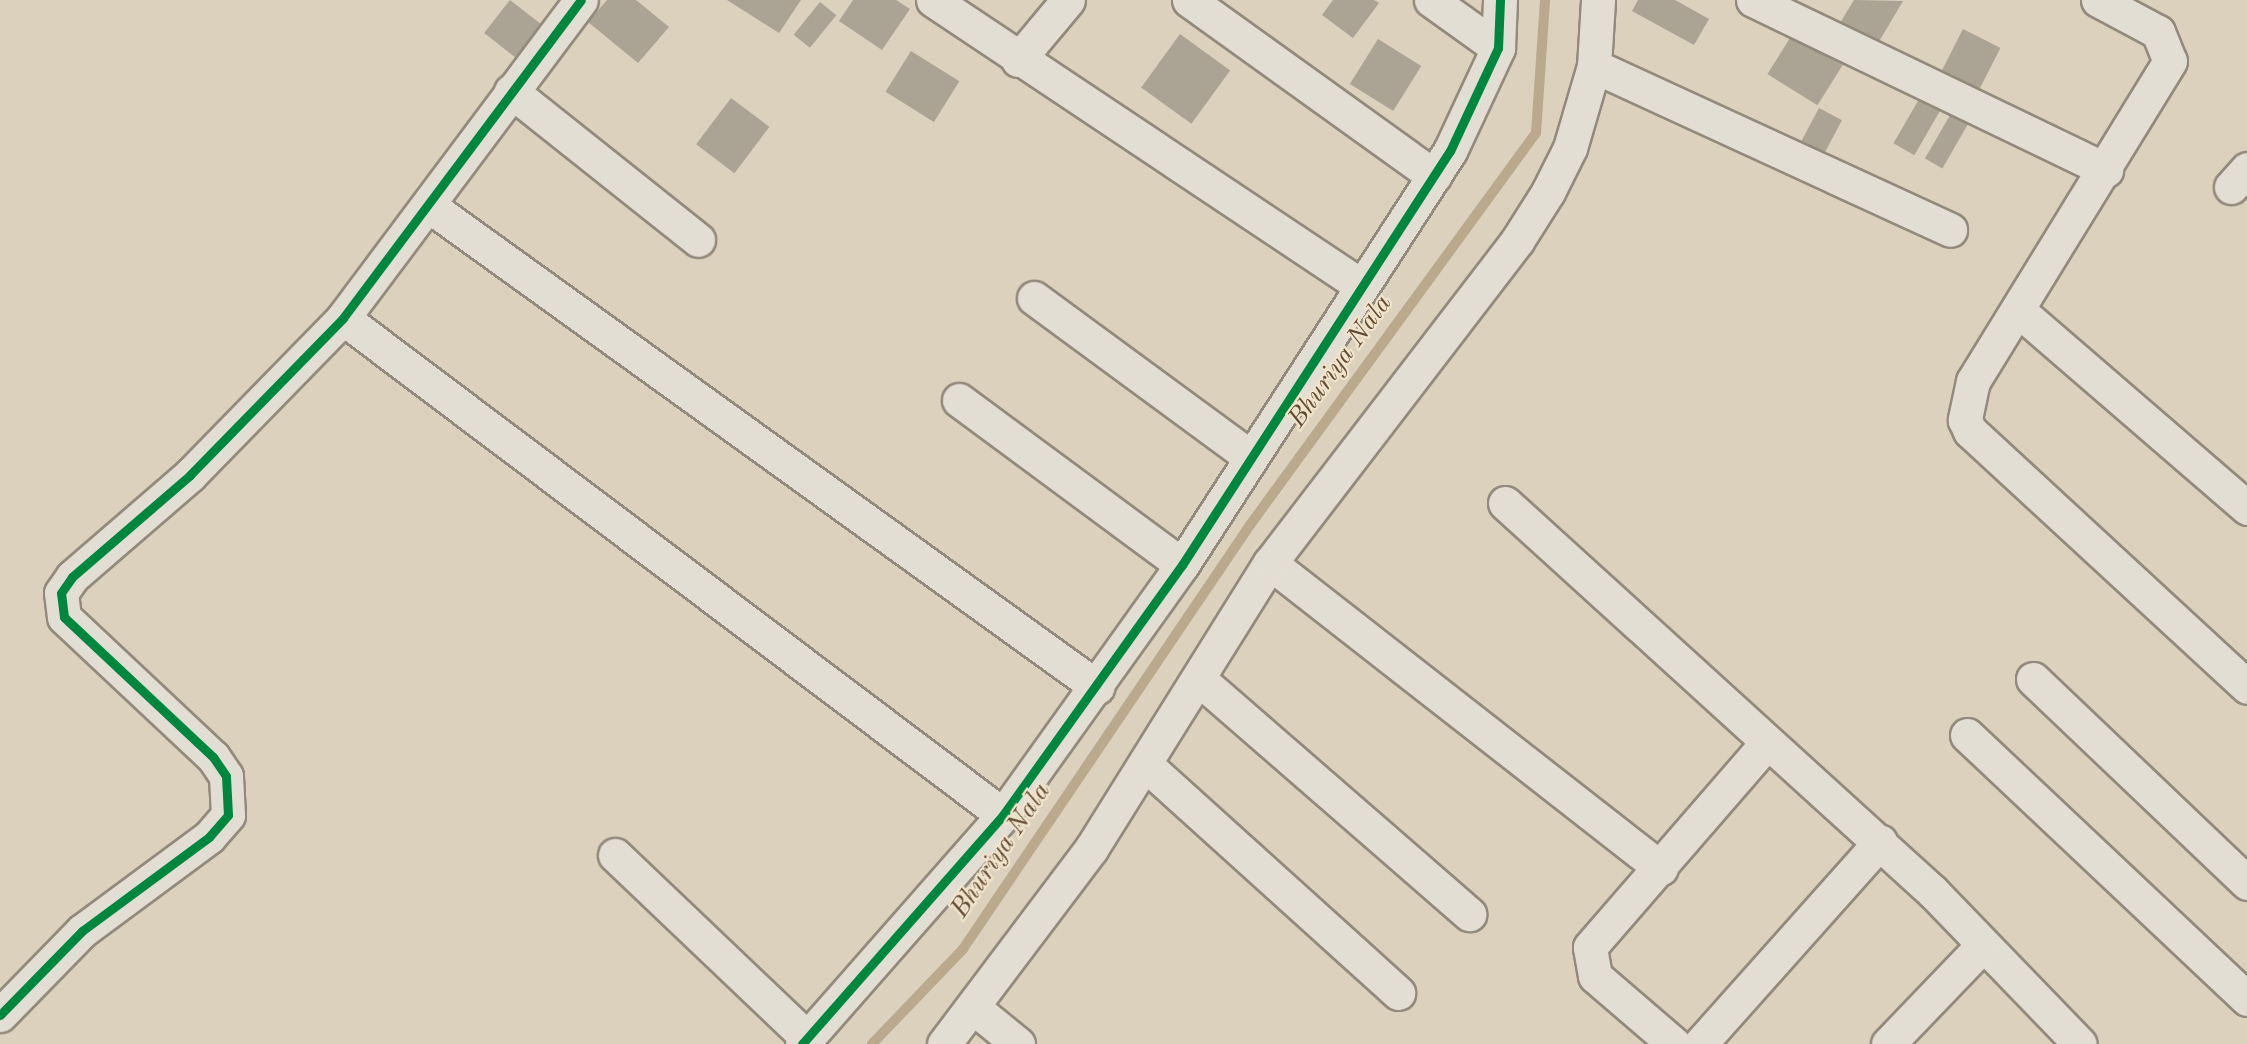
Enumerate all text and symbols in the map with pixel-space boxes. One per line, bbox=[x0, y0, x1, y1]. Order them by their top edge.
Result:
water label: Bhuriya Nala bbox=[1282, 290, 1400, 434]
water label: Bhuriya Nala bbox=[945, 777, 1059, 925]

